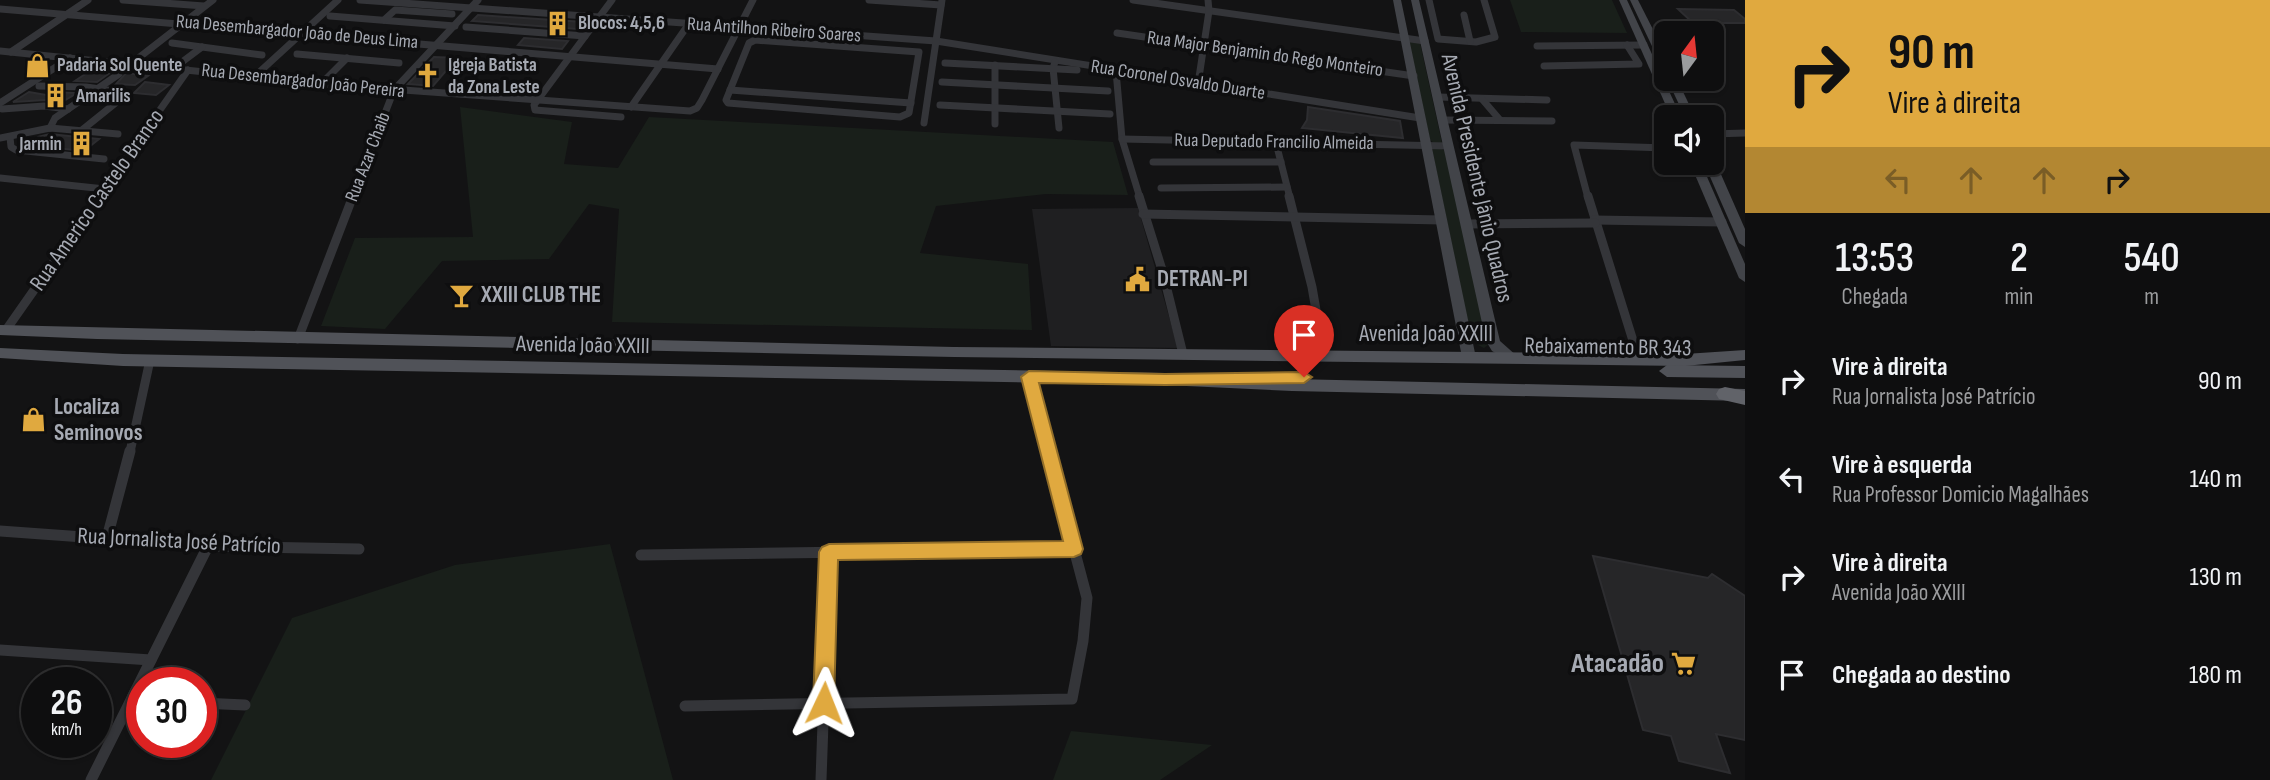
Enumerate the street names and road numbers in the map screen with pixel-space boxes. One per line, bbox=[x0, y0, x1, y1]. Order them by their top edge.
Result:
street label: Rua Desembargador João de Deus Lima bbox=[175, 10, 419, 54]
street label: Rua Antilhon Ribeiro Soares bbox=[686, 12, 862, 48]
street label: Rua Major Benjamin do Rego Monteiro bbox=[1146, 26, 1384, 82]
street label: Avenida Presidente Jânio Quadros bbox=[1435, 50, 1519, 305]
street label: Rua Coronel Osvaldo Duarte bbox=[1089, 55, 1267, 105]
street label: Rua Desembargador João Pereira bbox=[200, 59, 406, 103]
street label: Rua Americo Castelo Branco bbox=[24, 104, 170, 296]
street label: Rua Azar Chaib bbox=[340, 109, 396, 205]
street label: Rua Deputado Francilio Almeida bbox=[1174, 129, 1374, 155]
street label: Avenida João XXIII bbox=[1358, 320, 1493, 348]
street label: Avenida João XXIII bbox=[515, 330, 650, 360]
street label: Rebaixamento BR 343 bbox=[1524, 332, 1692, 362]
street label: Rua Jornalista José Patrício bbox=[77, 522, 281, 560]

